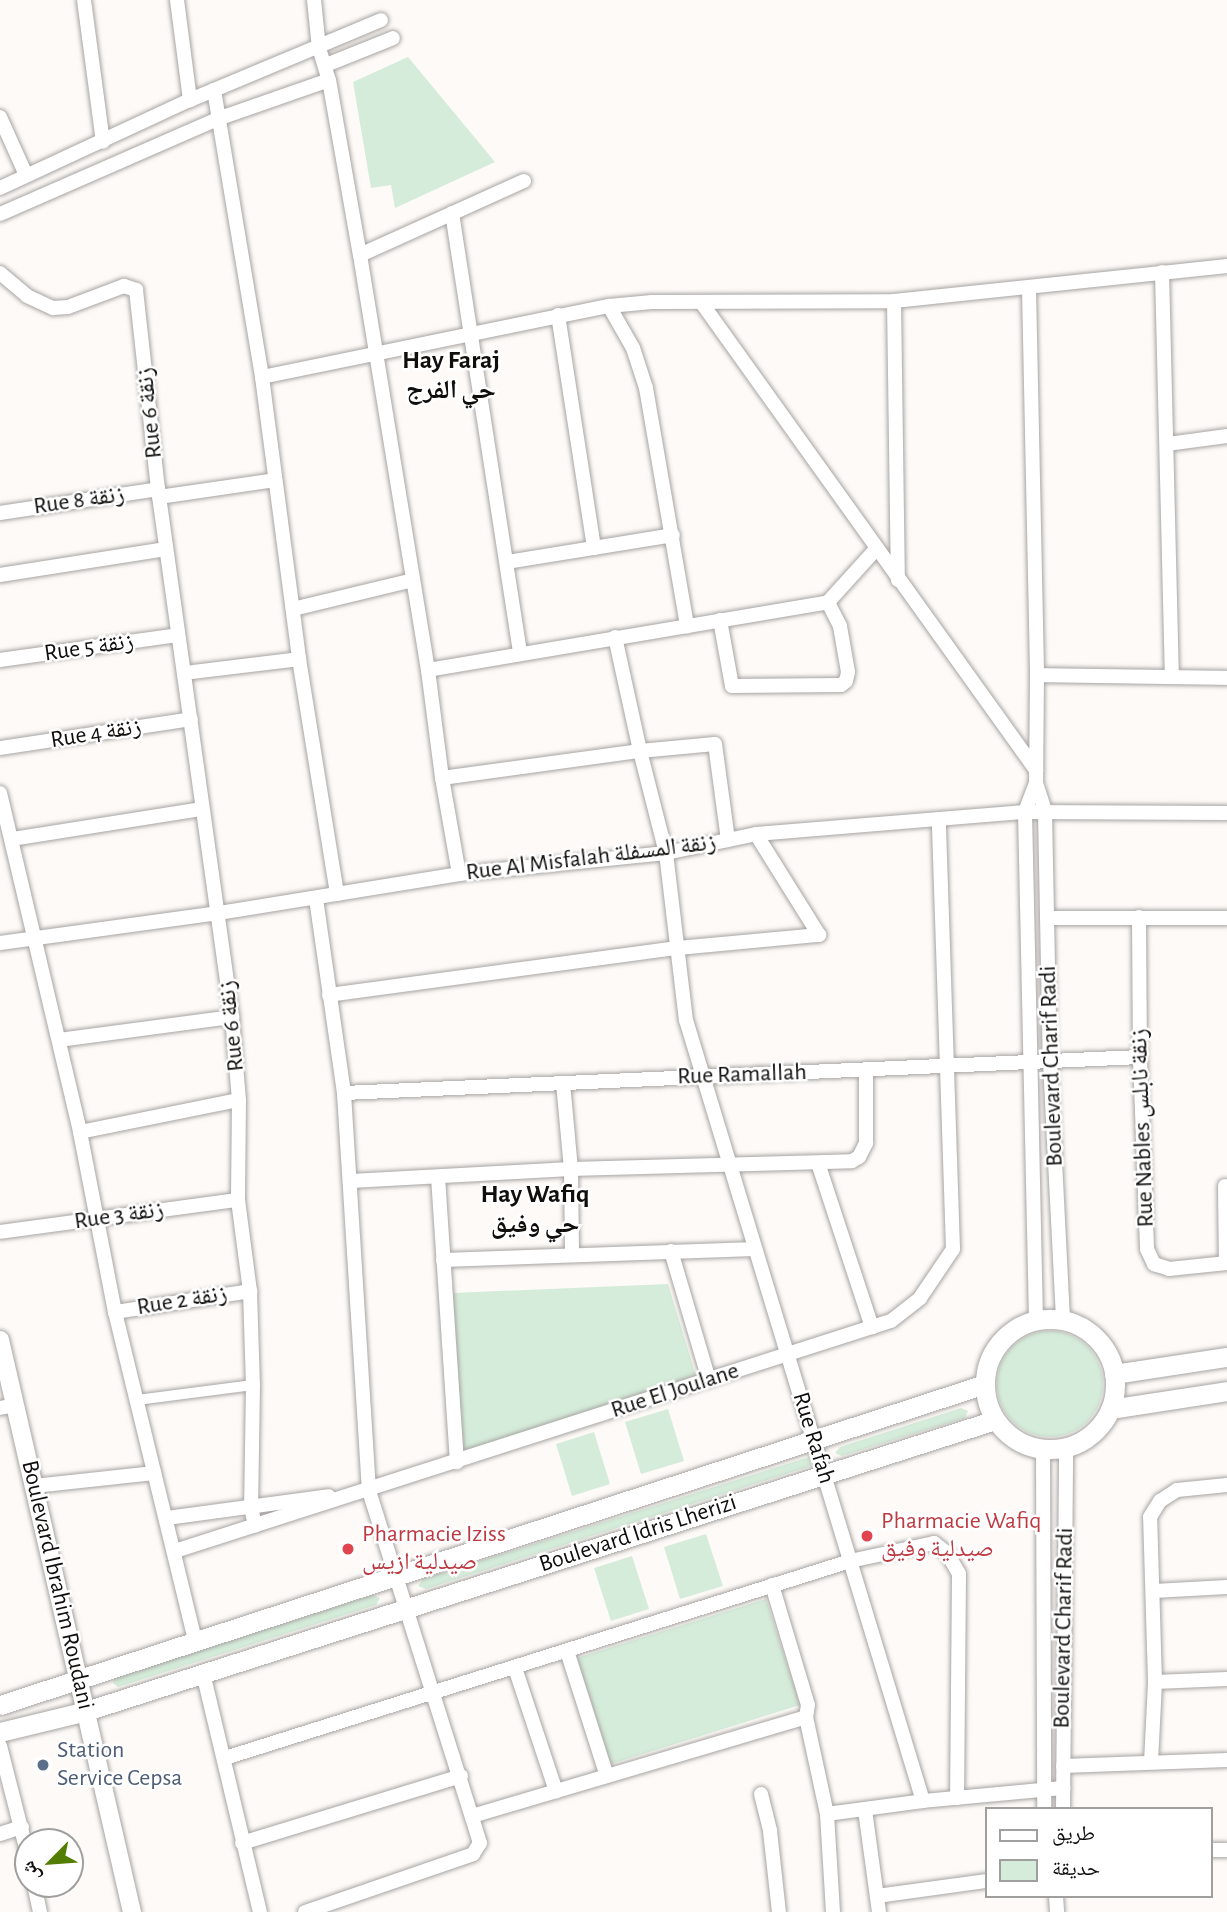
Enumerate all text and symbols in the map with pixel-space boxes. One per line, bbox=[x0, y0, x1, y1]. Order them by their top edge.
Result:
district label: Hay Faraj حي الفرج bbox=[402, 345, 500, 406]
street label: Rue 6 زنقة bbox=[131, 366, 169, 460]
street label: Rue 8 زنقة bbox=[32, 480, 126, 522]
street label: Rue 5 زنقة bbox=[42, 627, 136, 669]
street label: Rue 4 زنقة bbox=[49, 713, 143, 755]
street label: Rue Al Misfalah زنقة المسفلة bbox=[464, 828, 718, 888]
street label: Boulevard Charif Radi bbox=[1034, 965, 1070, 1167]
street label: Rue 6 زنقة bbox=[213, 979, 251, 1073]
street label: Rue Nables زنقة نابلس bbox=[1125, 1028, 1161, 1228]
street label: Rue Ramallah bbox=[677, 1058, 807, 1092]
district label: Hay Wafiq حي وفيق bbox=[481, 1179, 589, 1240]
street label: Rue 3 زنقة bbox=[72, 1195, 166, 1237]
street label: Rue 2 زنقة bbox=[135, 1280, 229, 1322]
street label: Rue El Joulane bbox=[607, 1357, 743, 1425]
street label: Rue Rafah bbox=[785, 1389, 841, 1487]
street label: Boulevard Ibrahim Roudani bbox=[14, 1458, 100, 1712]
street label: Boulevard Idris Lherizi bbox=[536, 1488, 740, 1580]
place label: Pharmacie Wafiq صيدلية وفيق bbox=[881, 1508, 1041, 1564]
place label: Pharmacie Iziss صيدلية ازيس bbox=[362, 1521, 506, 1577]
street label: Boulevard Charif Radi bbox=[1048, 1527, 1080, 1729]
marker: Pharmacie Wafiq صيدلية وفيق bbox=[859, 1528, 875, 1544]
marker: Pharmacie Iziss صيدلية ازيس bbox=[340, 1541, 356, 1557]
place label: Station Service Cepsa bbox=[57, 1737, 182, 1793]
marker: Station Service Cepsa bbox=[35, 1757, 51, 1773]
legend bbox=[986, 1807, 1213, 1898]
text: طريق bbox=[1052, 1823, 1095, 1844]
north arrow bbox=[14, 1828, 84, 1898]
text: ش bbox=[18, 1858, 44, 1884]
text: حديقة bbox=[1052, 1858, 1100, 1879]

